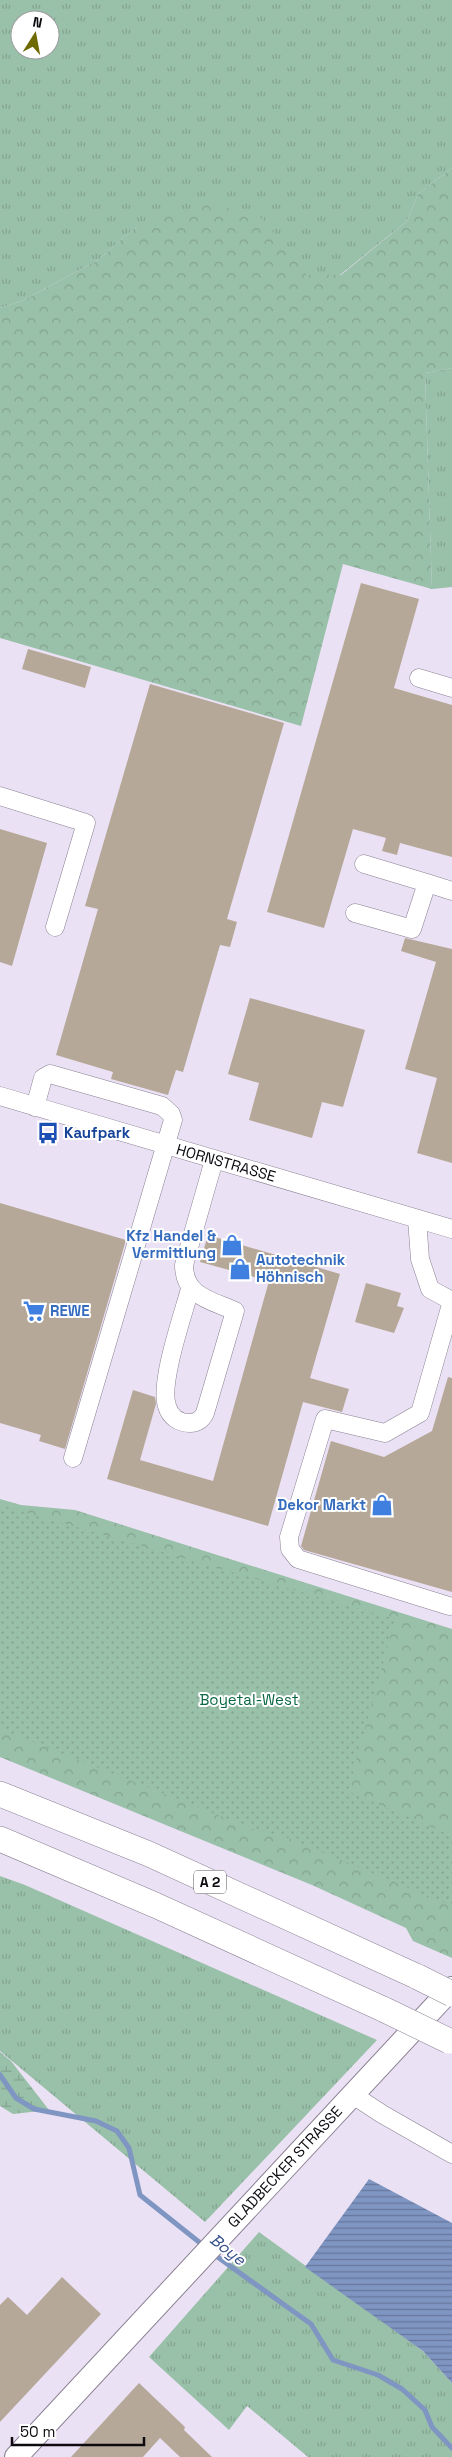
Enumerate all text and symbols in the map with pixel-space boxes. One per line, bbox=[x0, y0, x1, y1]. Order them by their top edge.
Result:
north arrow bbox=[10, 10, 60, 60]
text: N bbox=[31, 13, 44, 32]
bus stop icon: Kaufpark bbox=[35, 1120, 61, 1146]
place label: Kaufpark bbox=[64, 1123, 131, 1142]
street label: HORNSTRASSE bbox=[174, 1139, 278, 1186]
place label: Kfz Handel & Vermittlung bbox=[126, 1226, 216, 1262]
shop icon: Kfz Handel & Vermittlung bbox=[219, 1232, 245, 1258]
place label: Autotechnik Höhnisch bbox=[256, 1250, 346, 1286]
shop icon: Autotechnik Höhnisch bbox=[227, 1256, 253, 1282]
supermarket icon: REWE bbox=[21, 1298, 47, 1324]
place label: REWE bbox=[50, 1301, 90, 1320]
shop icon: Dekor Markt bbox=[369, 1492, 395, 1518]
place label: Dekor Markt bbox=[277, 1495, 366, 1514]
park label: Boyetal-West bbox=[199, 1690, 299, 1709]
road number: A 2 bbox=[194, 1870, 226, 1894]
street label: GLADBECKER STRASSE bbox=[223, 2102, 346, 2231]
water label: Boye bbox=[206, 2229, 250, 2270]
scale bar bbox=[12, 2414, 145, 2446]
text: 50 m bbox=[20, 2422, 55, 2441]

